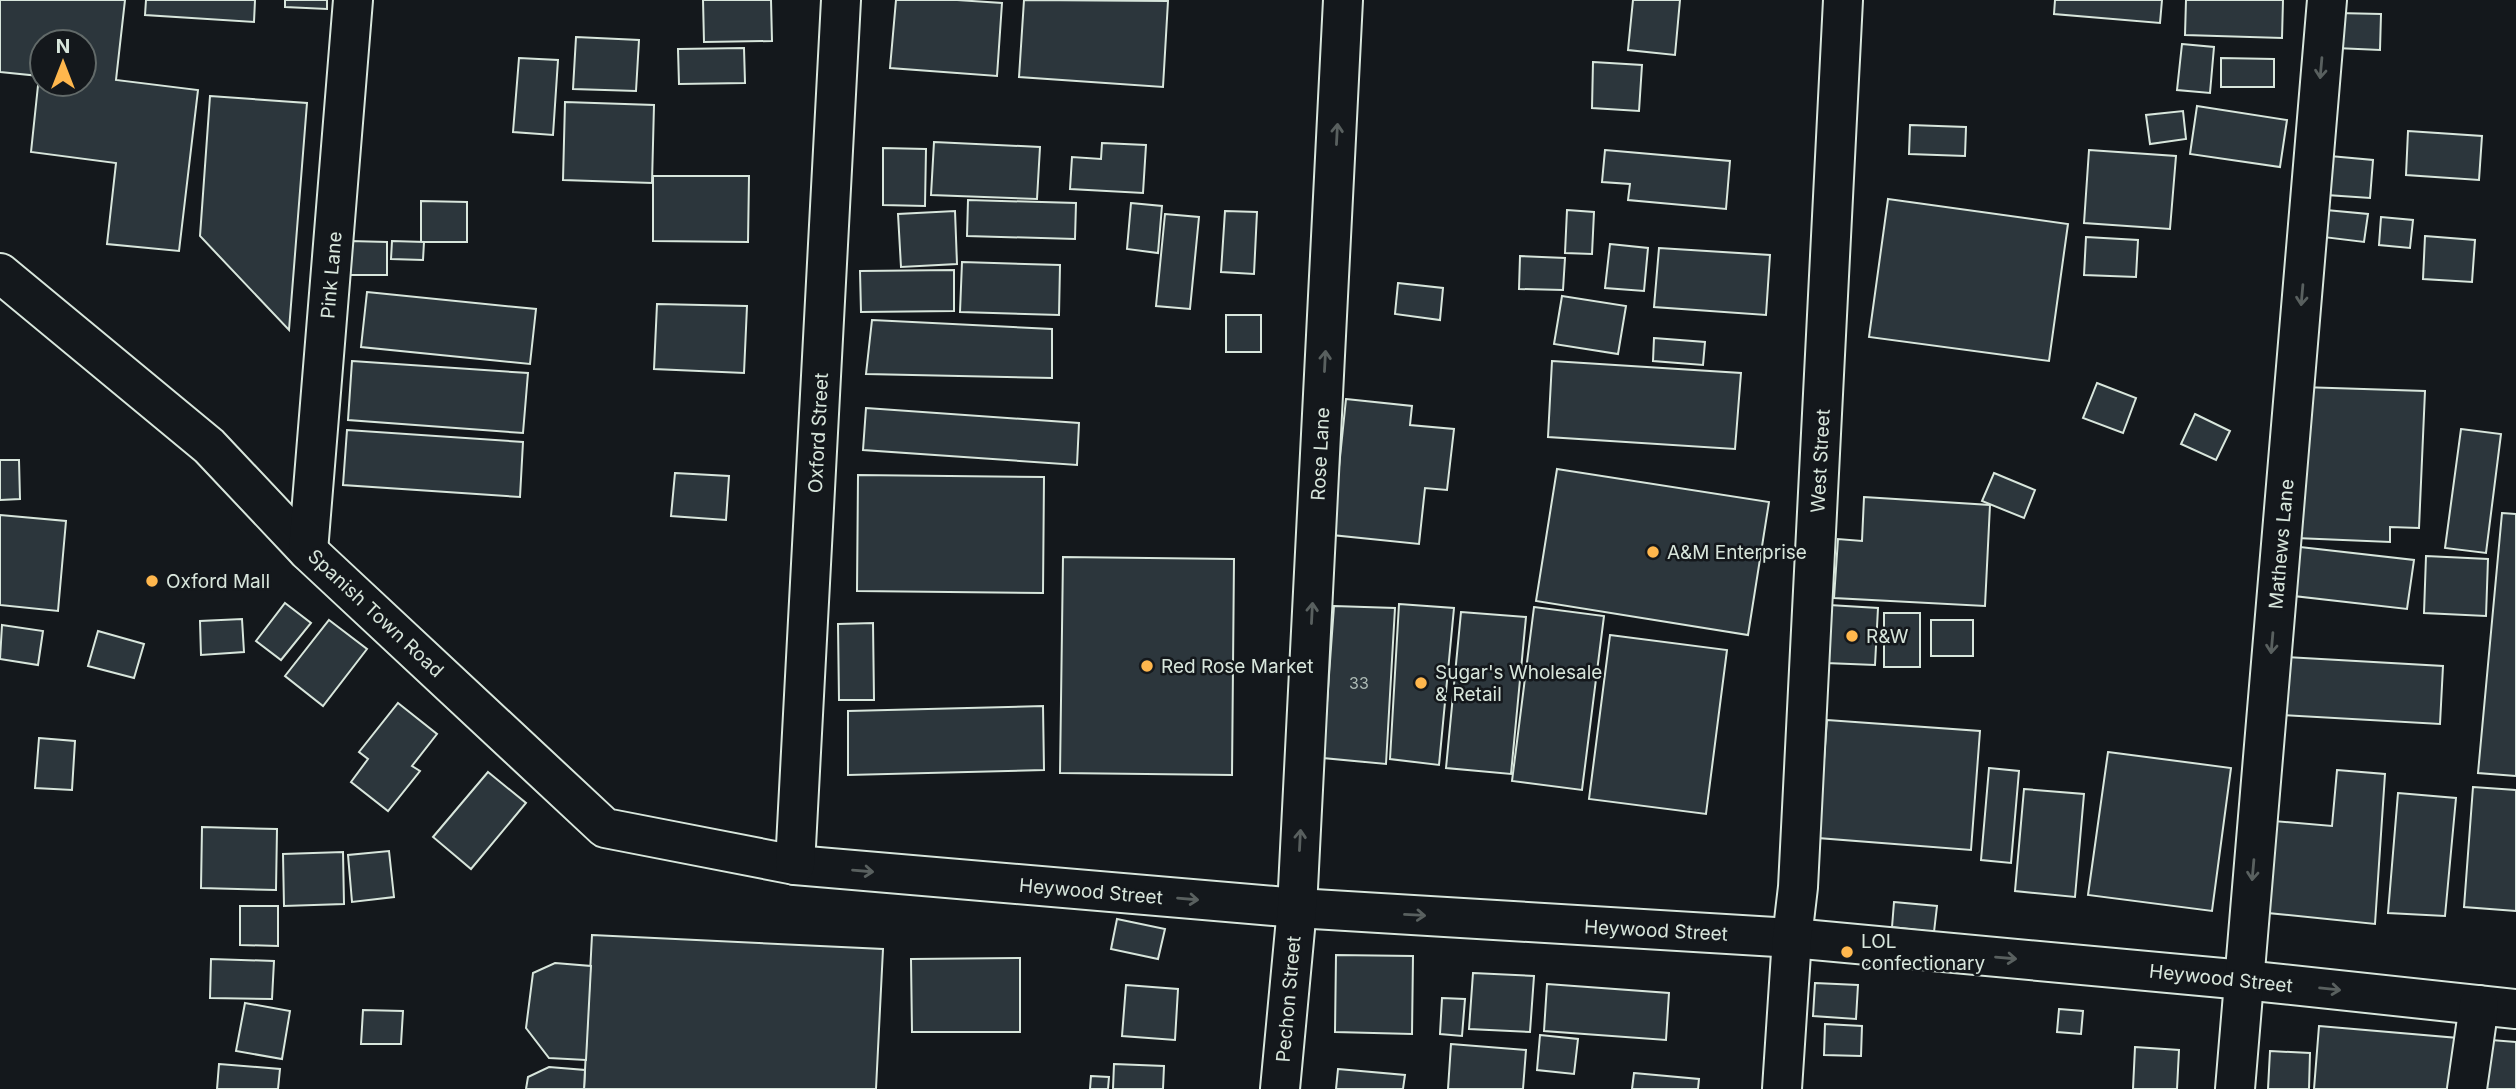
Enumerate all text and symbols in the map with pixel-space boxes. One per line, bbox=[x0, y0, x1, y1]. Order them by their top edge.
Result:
north arrow bbox=[28, 28, 98, 98]
text: N bbox=[56, 35, 70, 58]
one-way arrow bbox=[2314, 56, 2327, 79]
one-way arrow bbox=[1330, 123, 1343, 146]
street label: Pink Lane bbox=[316, 230, 347, 320]
one-way arrow bbox=[2295, 283, 2308, 305]
one-way arrow bbox=[1319, 350, 1332, 373]
street label: Oxford Street bbox=[804, 372, 833, 494]
street label: Rose Lane bbox=[1307, 407, 1334, 501]
street label: West Street bbox=[1806, 408, 1835, 514]
street label: Mathews Lane bbox=[2264, 478, 2299, 610]
place label: A&M Enterprise bbox=[1667, 541, 1807, 564]
marker: A&M Enterprise bbox=[1645, 544, 1661, 560]
street label: Spanish Town Road bbox=[303, 545, 448, 682]
place label: Oxford Mall bbox=[166, 570, 270, 593]
marker: Oxford Mall bbox=[144, 573, 160, 589]
one-way arrow bbox=[1306, 602, 1319, 625]
place label: R&W bbox=[1866, 625, 1909, 648]
marker: R&W bbox=[1844, 628, 1860, 644]
one-way arrow bbox=[2266, 632, 2279, 654]
place label: Red Rose Market bbox=[1161, 655, 1313, 678]
marker: Red Rose Market bbox=[1139, 658, 1155, 674]
place label: Sugar's Wholesale & Retail bbox=[1435, 661, 1602, 706]
house number: 33 bbox=[1349, 673, 1369, 693]
marker: Sugar's Wholesale & Retail bbox=[1413, 675, 1429, 691]
one-way arrow bbox=[1294, 829, 1307, 852]
one-way arrow bbox=[2246, 858, 2259, 881]
one-way arrow bbox=[852, 865, 874, 878]
street label: Heywood Street bbox=[1018, 874, 1164, 909]
one-way arrow bbox=[1176, 893, 1198, 906]
one-way arrow bbox=[1403, 909, 1426, 922]
street label: Heywood Street bbox=[1583, 915, 1729, 946]
place label: LOL confectionary bbox=[1861, 930, 1985, 975]
street label: Pechon Street bbox=[1272, 935, 1305, 1063]
marker: LOL confectionary bbox=[1839, 944, 1855, 960]
one-way arrow bbox=[1994, 952, 2017, 965]
street label: Heywood Street bbox=[2148, 960, 2294, 997]
one-way arrow bbox=[2318, 983, 2341, 996]

